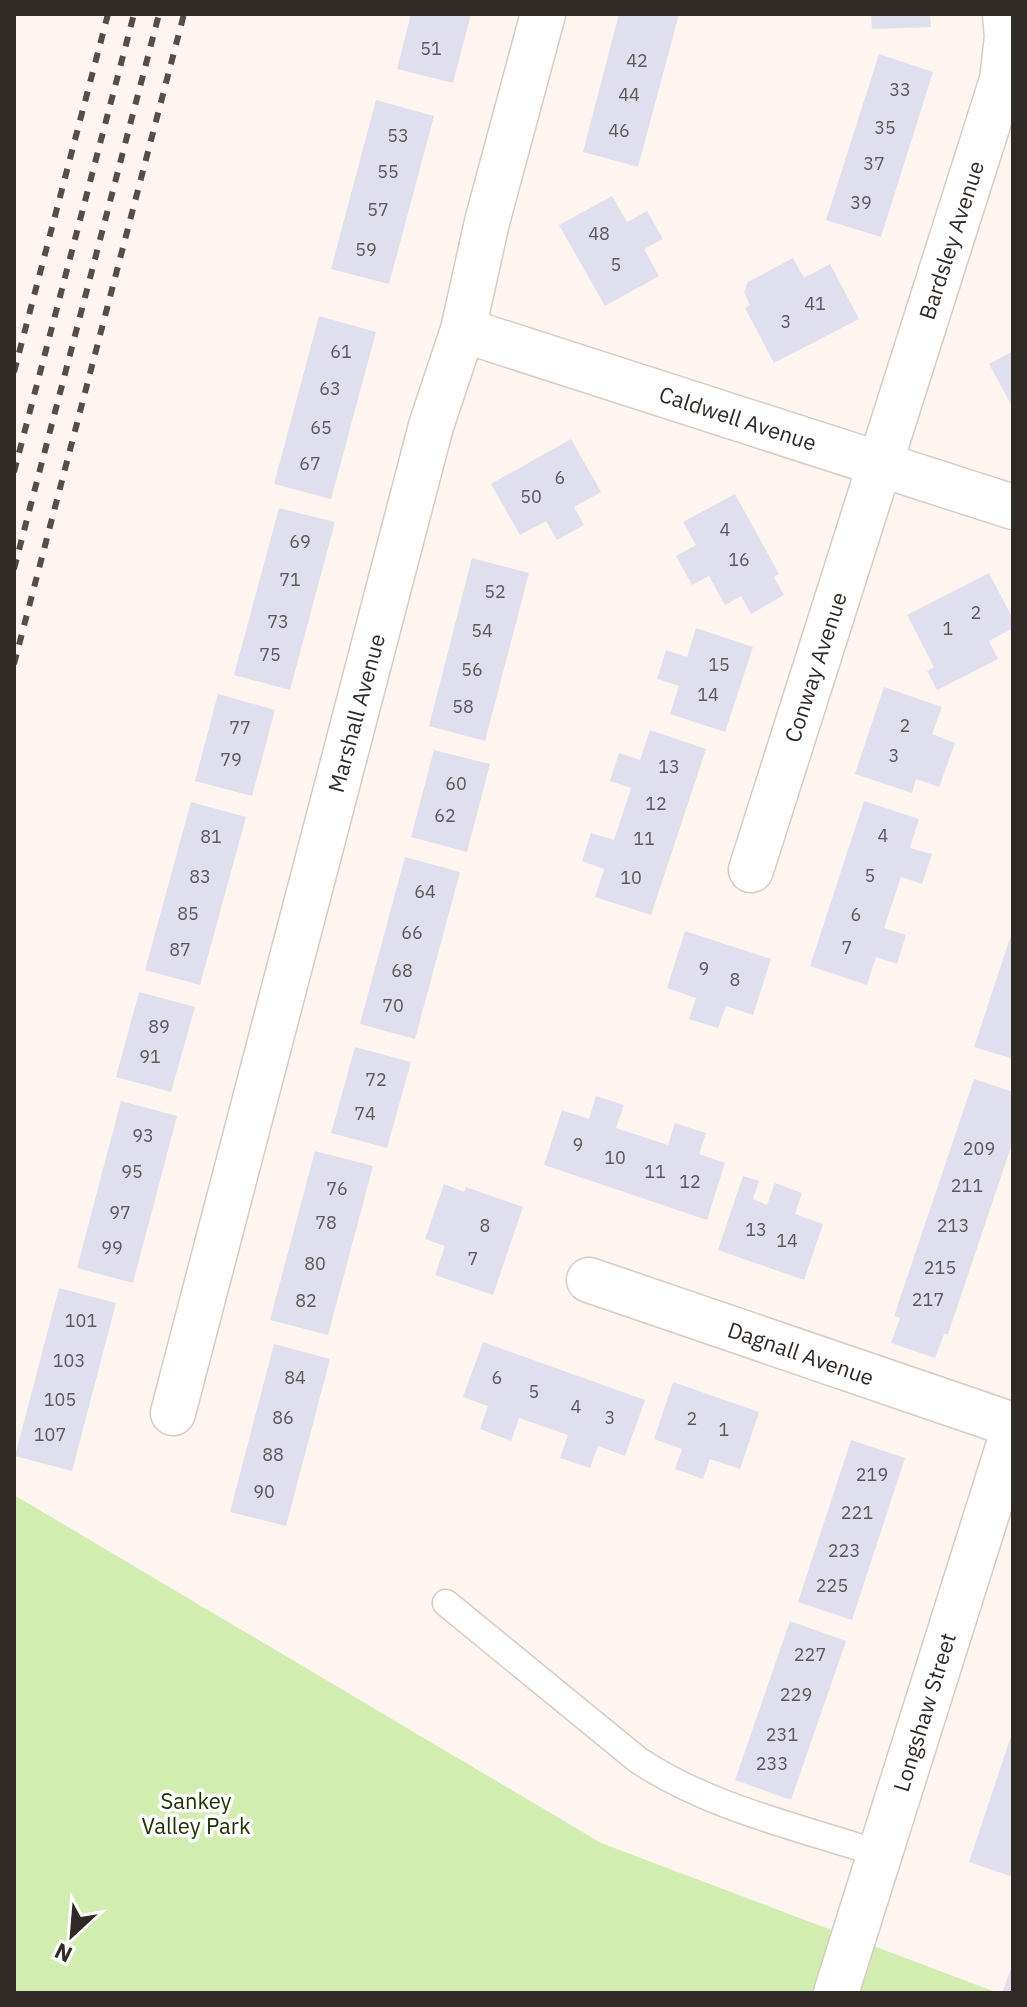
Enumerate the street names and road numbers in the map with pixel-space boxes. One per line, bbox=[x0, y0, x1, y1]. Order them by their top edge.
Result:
street label: Bardsley Avenue bbox=[912, 157, 990, 323]
street label: Caldwell Avenue bbox=[656, 379, 820, 457]
street label: Conway Avenue bbox=[777, 588, 853, 746]
street label: Marshall Avenue bbox=[321, 630, 391, 796]
street label: Dagnall Avenue bbox=[724, 1314, 878, 1392]
street label: Longshaw Street bbox=[886, 1629, 962, 1795]

